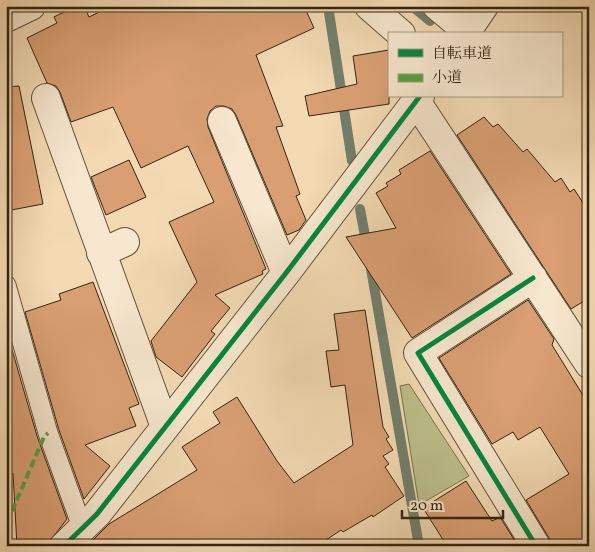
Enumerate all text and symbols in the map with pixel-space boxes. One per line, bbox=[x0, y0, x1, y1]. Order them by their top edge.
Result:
legend bbox=[388, 32, 562, 98]
text: 自転車道 bbox=[432, 44, 492, 65]
text: 小道 bbox=[432, 68, 462, 89]
scale bar bbox=[402, 487, 504, 519]
text: 20 m bbox=[410, 496, 443, 517]

